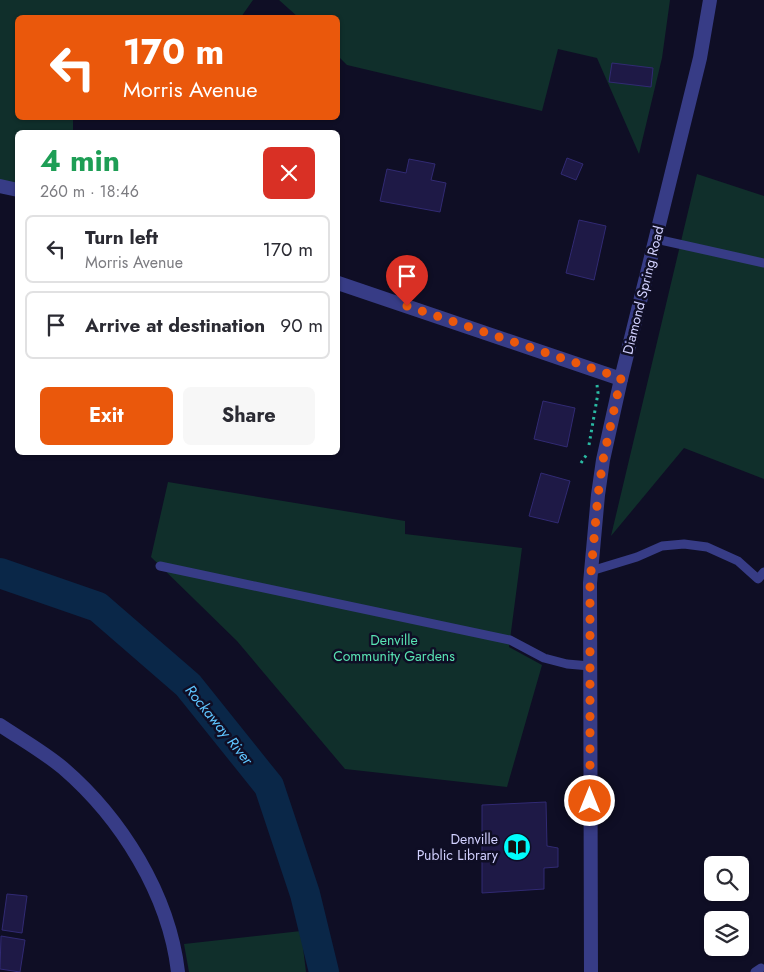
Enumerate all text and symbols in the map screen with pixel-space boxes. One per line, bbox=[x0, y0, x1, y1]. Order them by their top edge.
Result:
text: 170 m bbox=[123, 27, 224, 77]
icon: left bbox=[40, 35, 105, 100]
text: Morris Avenue bbox=[123, 73, 258, 105]
text: 4 min bbox=[40, 139, 120, 182]
button: close bbox=[263, 147, 315, 199]
text: 260 m · 18:46 bbox=[40, 180, 139, 203]
text: Turn left bbox=[85, 224, 158, 251]
street label: Diamond Spring Road bbox=[617, 224, 669, 356]
icon: left bbox=[42, 235, 70, 263]
text: 170 m bbox=[263, 236, 313, 263]
text: Morris Avenue bbox=[85, 251, 183, 274]
pin bbox=[386, 255, 428, 306]
icon: arrive bbox=[393, 262, 421, 290]
icon: arrive bbox=[42, 311, 70, 339]
text: Arrive at destination bbox=[85, 312, 265, 339]
text: 90 m bbox=[280, 312, 323, 339]
button: Exit bbox=[40, 387, 173, 445]
button: Share bbox=[183, 387, 315, 445]
park label: Denville Community Gardens bbox=[333, 630, 455, 666]
water label: Rockaway River bbox=[180, 680, 259, 771]
position arrow bbox=[563, 774, 615, 826]
place label: Denville Public Library bbox=[417, 829, 499, 865]
library icon: Denville Public Library bbox=[502, 832, 532, 862]
map controls bbox=[704, 856, 749, 956]
button: search bbox=[704, 856, 749, 901]
button: layers bbox=[704, 911, 749, 956]

